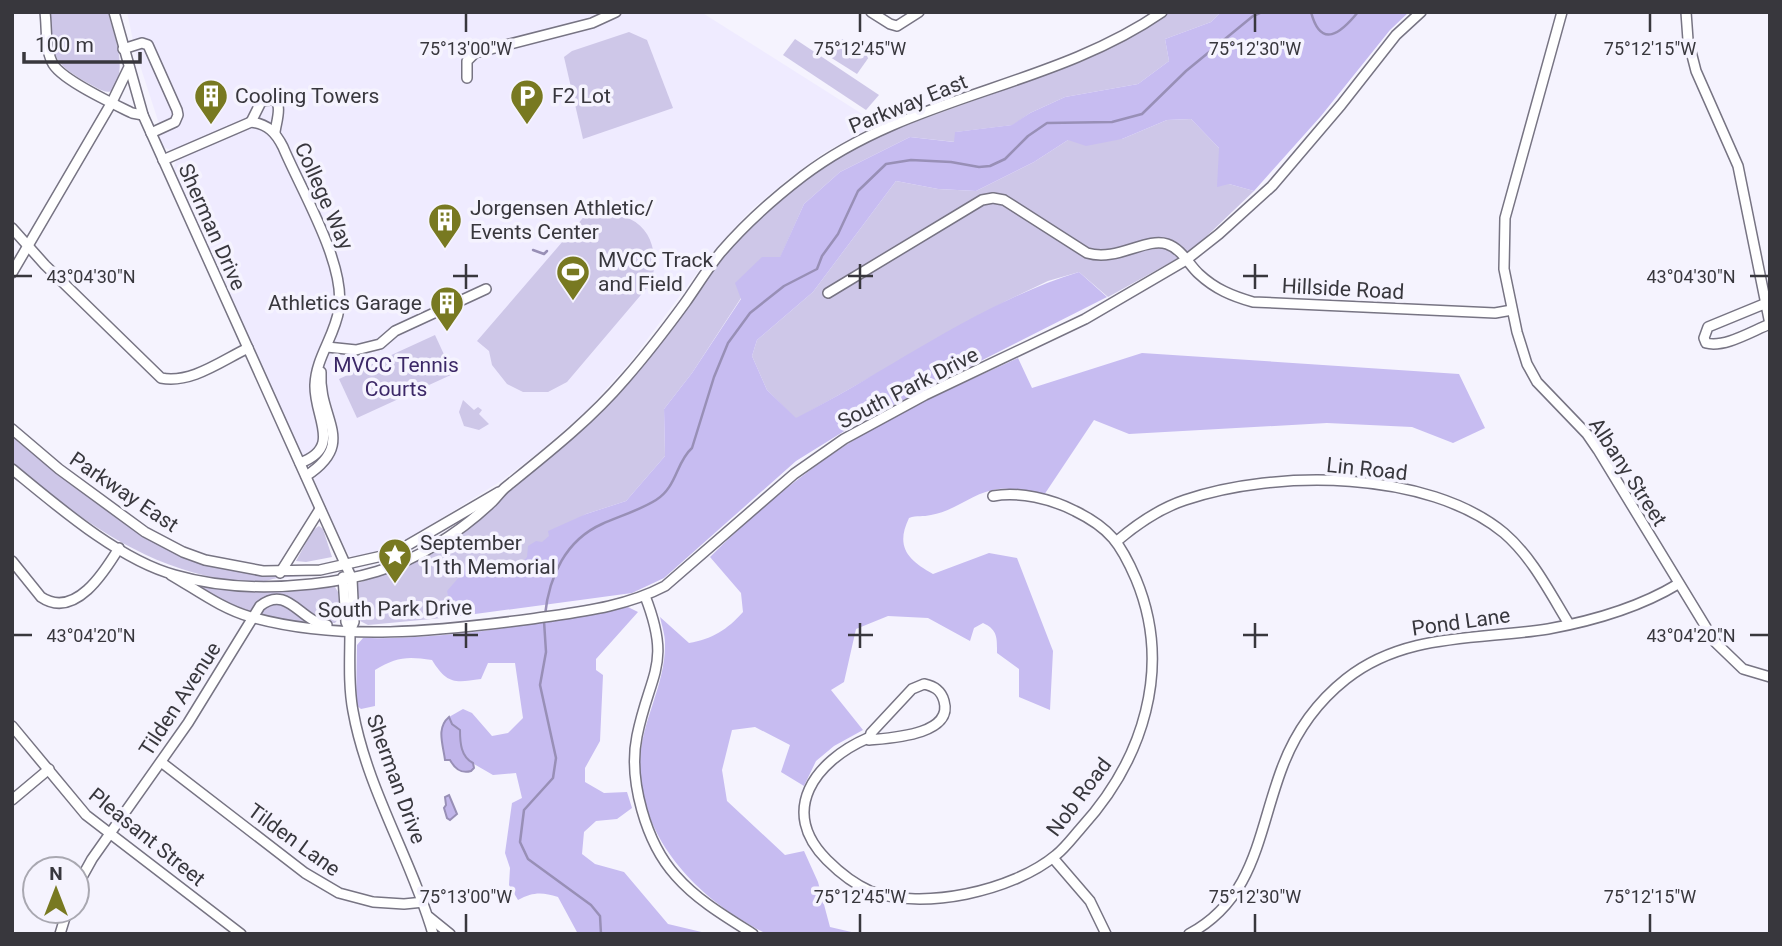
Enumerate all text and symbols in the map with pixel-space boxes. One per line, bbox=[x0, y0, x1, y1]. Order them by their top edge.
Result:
scale bar bbox=[24, 21, 140, 65]
text: 100 m bbox=[35, 33, 94, 57]
text: 75°13'00"W bbox=[420, 38, 512, 59]
text: 75°12'45"W bbox=[814, 38, 906, 59]
text: 75°12'30"W bbox=[1209, 38, 1301, 59]
text: 75°12'15"W bbox=[1604, 38, 1696, 59]
street label: Parkway East bbox=[845, 69, 971, 139]
building icon: Cooling Towers bbox=[192, 77, 230, 126]
parking icon: F2 Lot bbox=[508, 77, 546, 126]
place label: Cooling Towers bbox=[235, 84, 379, 108]
place label: F2 Lot bbox=[552, 84, 611, 108]
street label: College Way bbox=[290, 139, 358, 253]
street label: Sherman Drive bbox=[173, 160, 251, 294]
place label: Jorgensen Athletic/ Events Center bbox=[470, 196, 654, 244]
building icon: Jorgensen Athletic/ Events Center bbox=[426, 201, 464, 250]
place label: MVCC Track and Field bbox=[598, 248, 714, 296]
sports icon: MVCC Track and Field bbox=[554, 253, 592, 302]
text: 43°04'30"N bbox=[46, 266, 136, 287]
text: 43°04'30"N bbox=[1646, 266, 1736, 287]
street label: Hillside Road bbox=[1281, 274, 1405, 304]
building icon: Athletics Garage bbox=[428, 284, 466, 333]
place label: Athletics Garage bbox=[268, 291, 422, 315]
street label: South Park Drive bbox=[834, 342, 982, 434]
park label: MVCC Tennis Courts bbox=[333, 353, 459, 401]
street label: Albany Street bbox=[1584, 413, 1672, 531]
street label: Parkway East bbox=[65, 447, 183, 537]
street label: Lin Road bbox=[1325, 453, 1409, 485]
place label: September 11th Memorial bbox=[420, 531, 556, 579]
place icon: September 11th Memorial bbox=[376, 536, 414, 585]
street label: South Park Drive bbox=[318, 596, 472, 622]
street label: Pond Lane bbox=[1410, 603, 1512, 641]
text: 43°04'20"N bbox=[46, 625, 136, 646]
text: 43°04'20"N bbox=[1646, 625, 1736, 646]
street label: Tilden Avenue bbox=[134, 637, 226, 761]
street label: Sherman Drive bbox=[361, 711, 431, 847]
street label: Nob Road bbox=[1042, 753, 1116, 841]
street label: Pleasant Street bbox=[84, 783, 210, 891]
street label: Tilden Lane bbox=[243, 799, 345, 881]
north arrow bbox=[21, 855, 91, 925]
text: N bbox=[49, 862, 63, 885]
text: 75°13'00"W bbox=[420, 886, 512, 907]
text: 75°12'45"W bbox=[814, 886, 906, 907]
text: 75°12'30"W bbox=[1209, 886, 1301, 907]
text: 75°12'15"W bbox=[1604, 886, 1696, 907]

